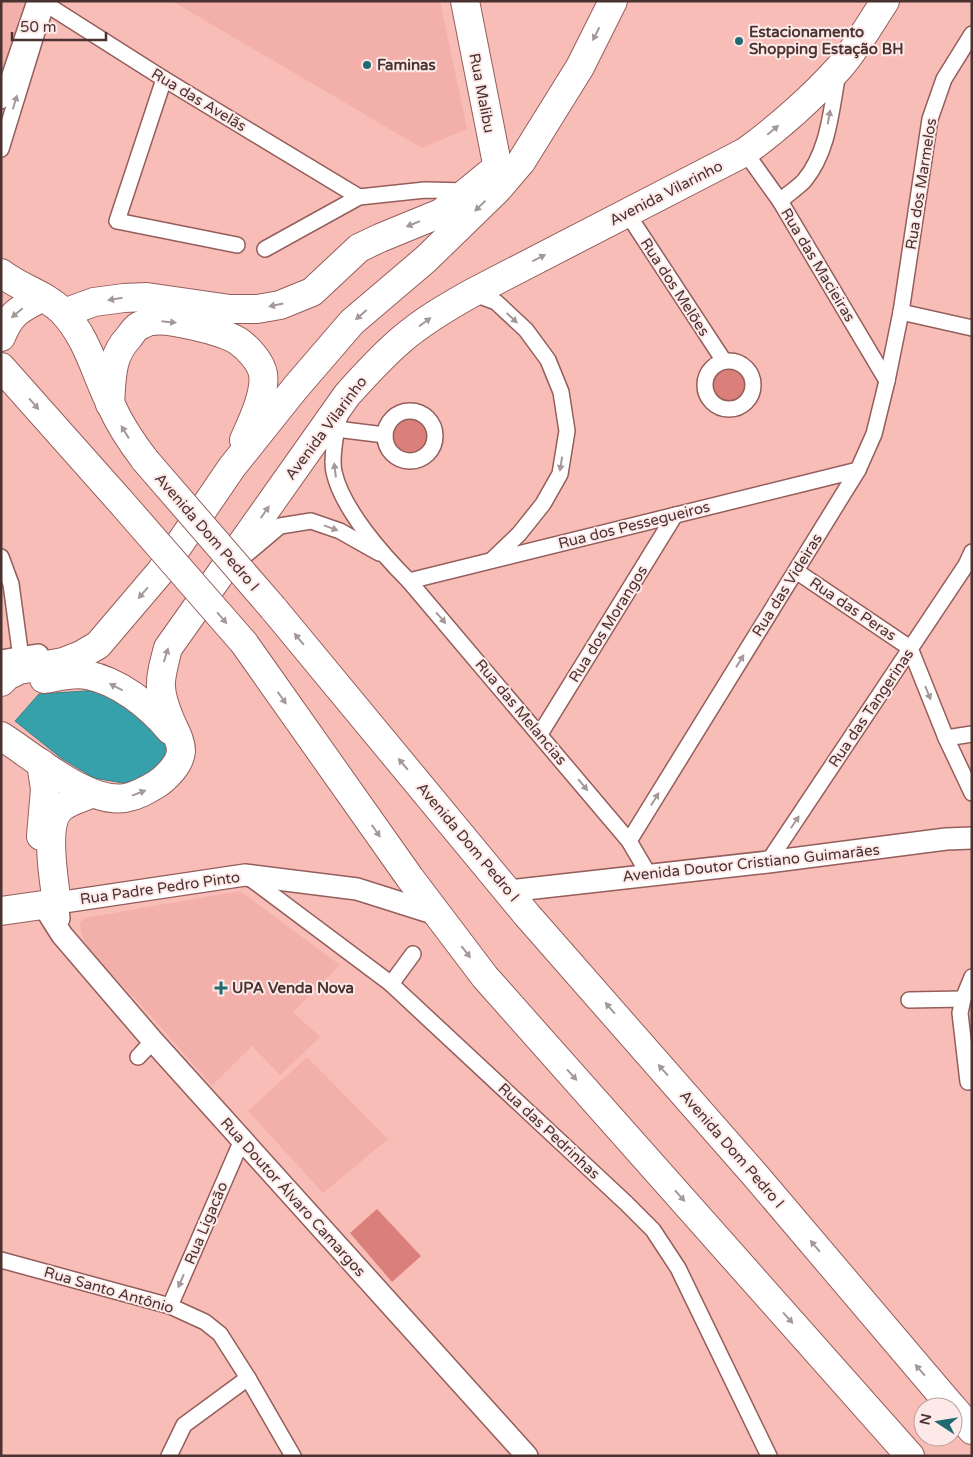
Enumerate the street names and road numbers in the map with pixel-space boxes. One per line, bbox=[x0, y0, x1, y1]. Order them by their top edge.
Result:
street label: Rua Malibu bbox=[465, 51, 499, 135]
street label: Rua das Avelãs bbox=[148, 65, 250, 135]
street label: Rua dos Marmelos bbox=[902, 117, 940, 251]
street label: Avenida Vilarinho bbox=[606, 157, 726, 229]
street label: Rua das Macieiras bbox=[777, 205, 859, 325]
street label: Rua dos Melões bbox=[637, 235, 713, 339]
street label: Avenida Vilarinho bbox=[281, 373, 371, 483]
street label: Avenida Dom Pedro I bbox=[151, 469, 263, 595]
street label: Rua dos Pessegueiros bbox=[556, 497, 712, 553]
street label: Rua das Videiras bbox=[748, 530, 826, 640]
street label: Rua dos Morangos bbox=[565, 562, 651, 686]
street label: Rua das Peras bbox=[806, 573, 900, 645]
street label: Rua das Tangerinas bbox=[825, 645, 917, 771]
street label: Rua das Melancias bbox=[471, 655, 571, 769]
street label: Avenida Dom Pedro I bbox=[413, 779, 523, 905]
street label: Avenida Doutor Cristiano Guimarães bbox=[621, 841, 881, 885]
street label: Rua Padre Pedro Pinto bbox=[79, 868, 241, 908]
street label: Rua das Pedrinhas bbox=[494, 1079, 604, 1183]
street label: Avenida Dom Pedro I bbox=[676, 1086, 788, 1212]
street label: Rua Doutor Álvaro Camargos bbox=[217, 1114, 369, 1280]
street label: Rua Ligacão bbox=[181, 1179, 231, 1267]
street label: Rua Santo Antônio bbox=[42, 1263, 176, 1317]

